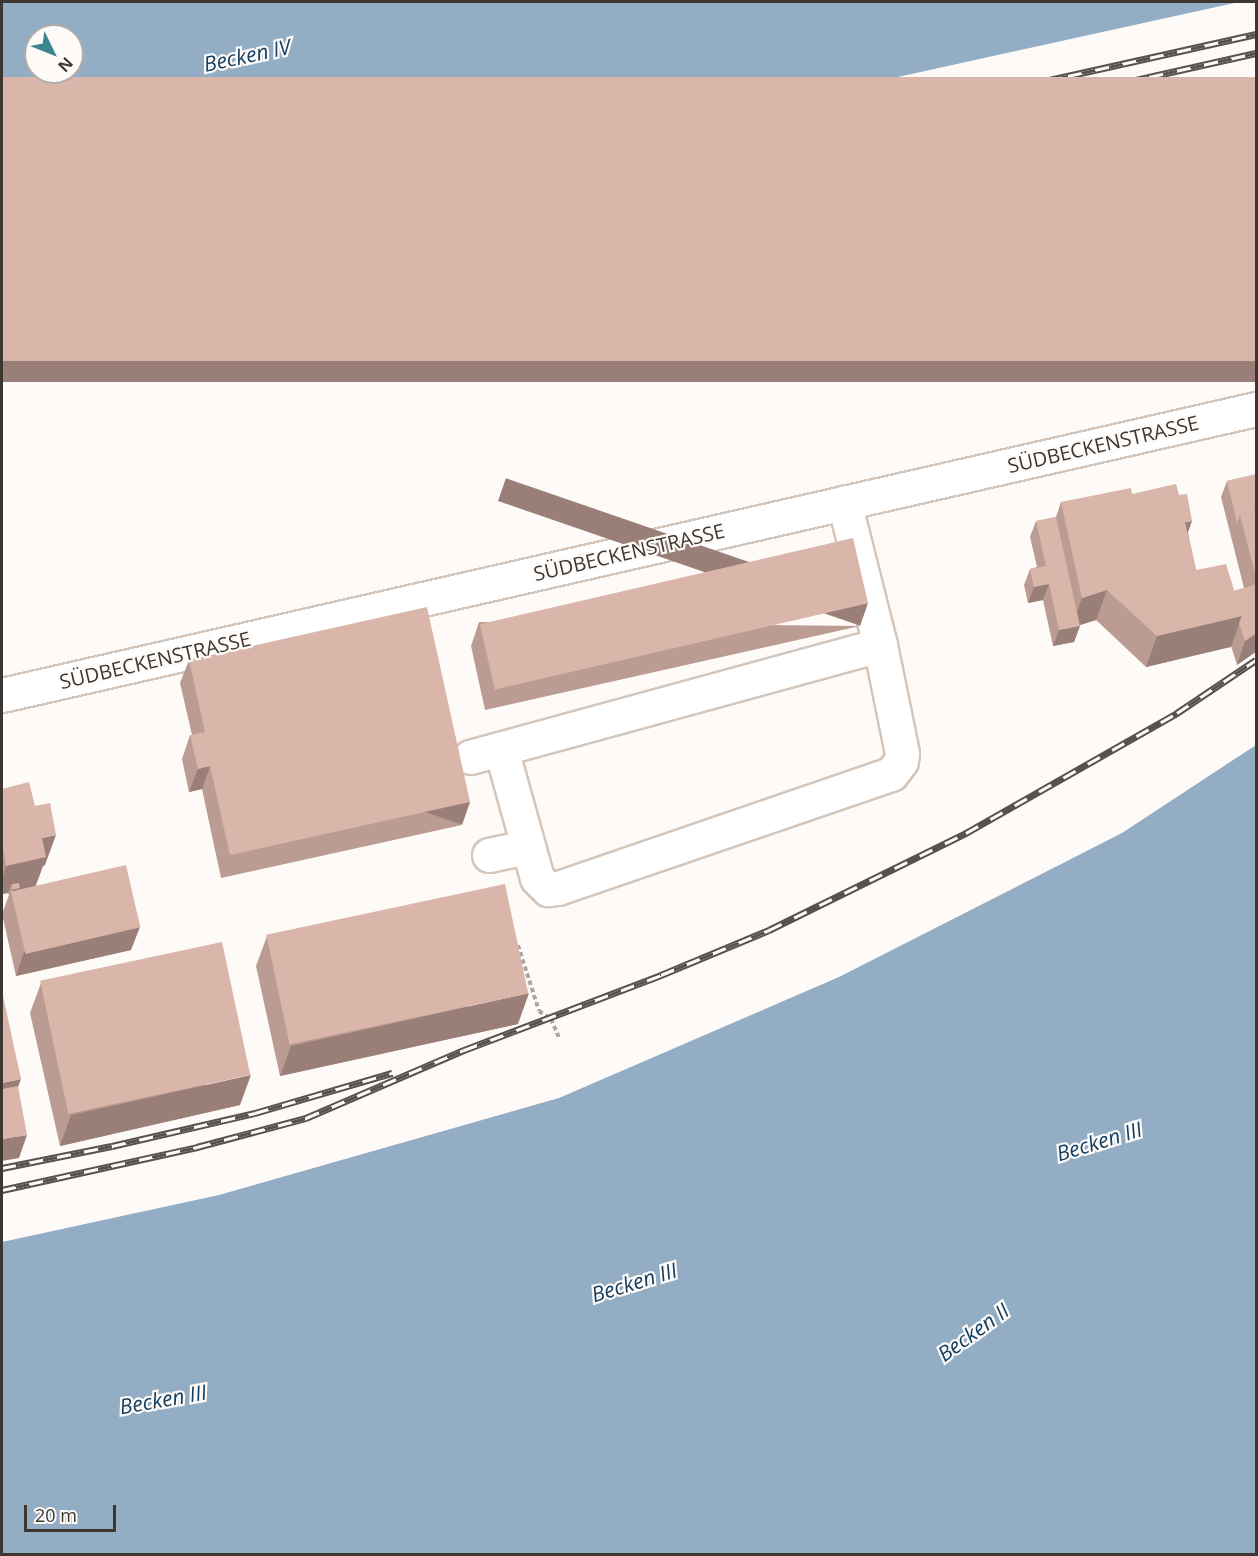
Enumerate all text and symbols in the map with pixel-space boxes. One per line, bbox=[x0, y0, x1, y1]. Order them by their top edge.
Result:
north arrow bbox=[24, 24, 84, 84]
water label: Becken IV bbox=[201, 34, 293, 76]
text: N bbox=[53, 53, 78, 77]
street label: SÜDBECKENSTRASSE bbox=[1005, 410, 1201, 478]
street label: SÜDBECKENSTRASSE bbox=[531, 518, 727, 586]
street label: SÜDBECKENSTRASSE bbox=[57, 626, 253, 694]
water label: Becken III bbox=[1053, 1116, 1145, 1166]
water label: Becken III bbox=[588, 1257, 680, 1307]
water label: Becken II bbox=[932, 1298, 1014, 1366]
water label: Becken III bbox=[118, 1379, 208, 1419]
scale bar bbox=[27, 1493, 118, 1531]
text: 20 m bbox=[35, 1503, 77, 1527]

